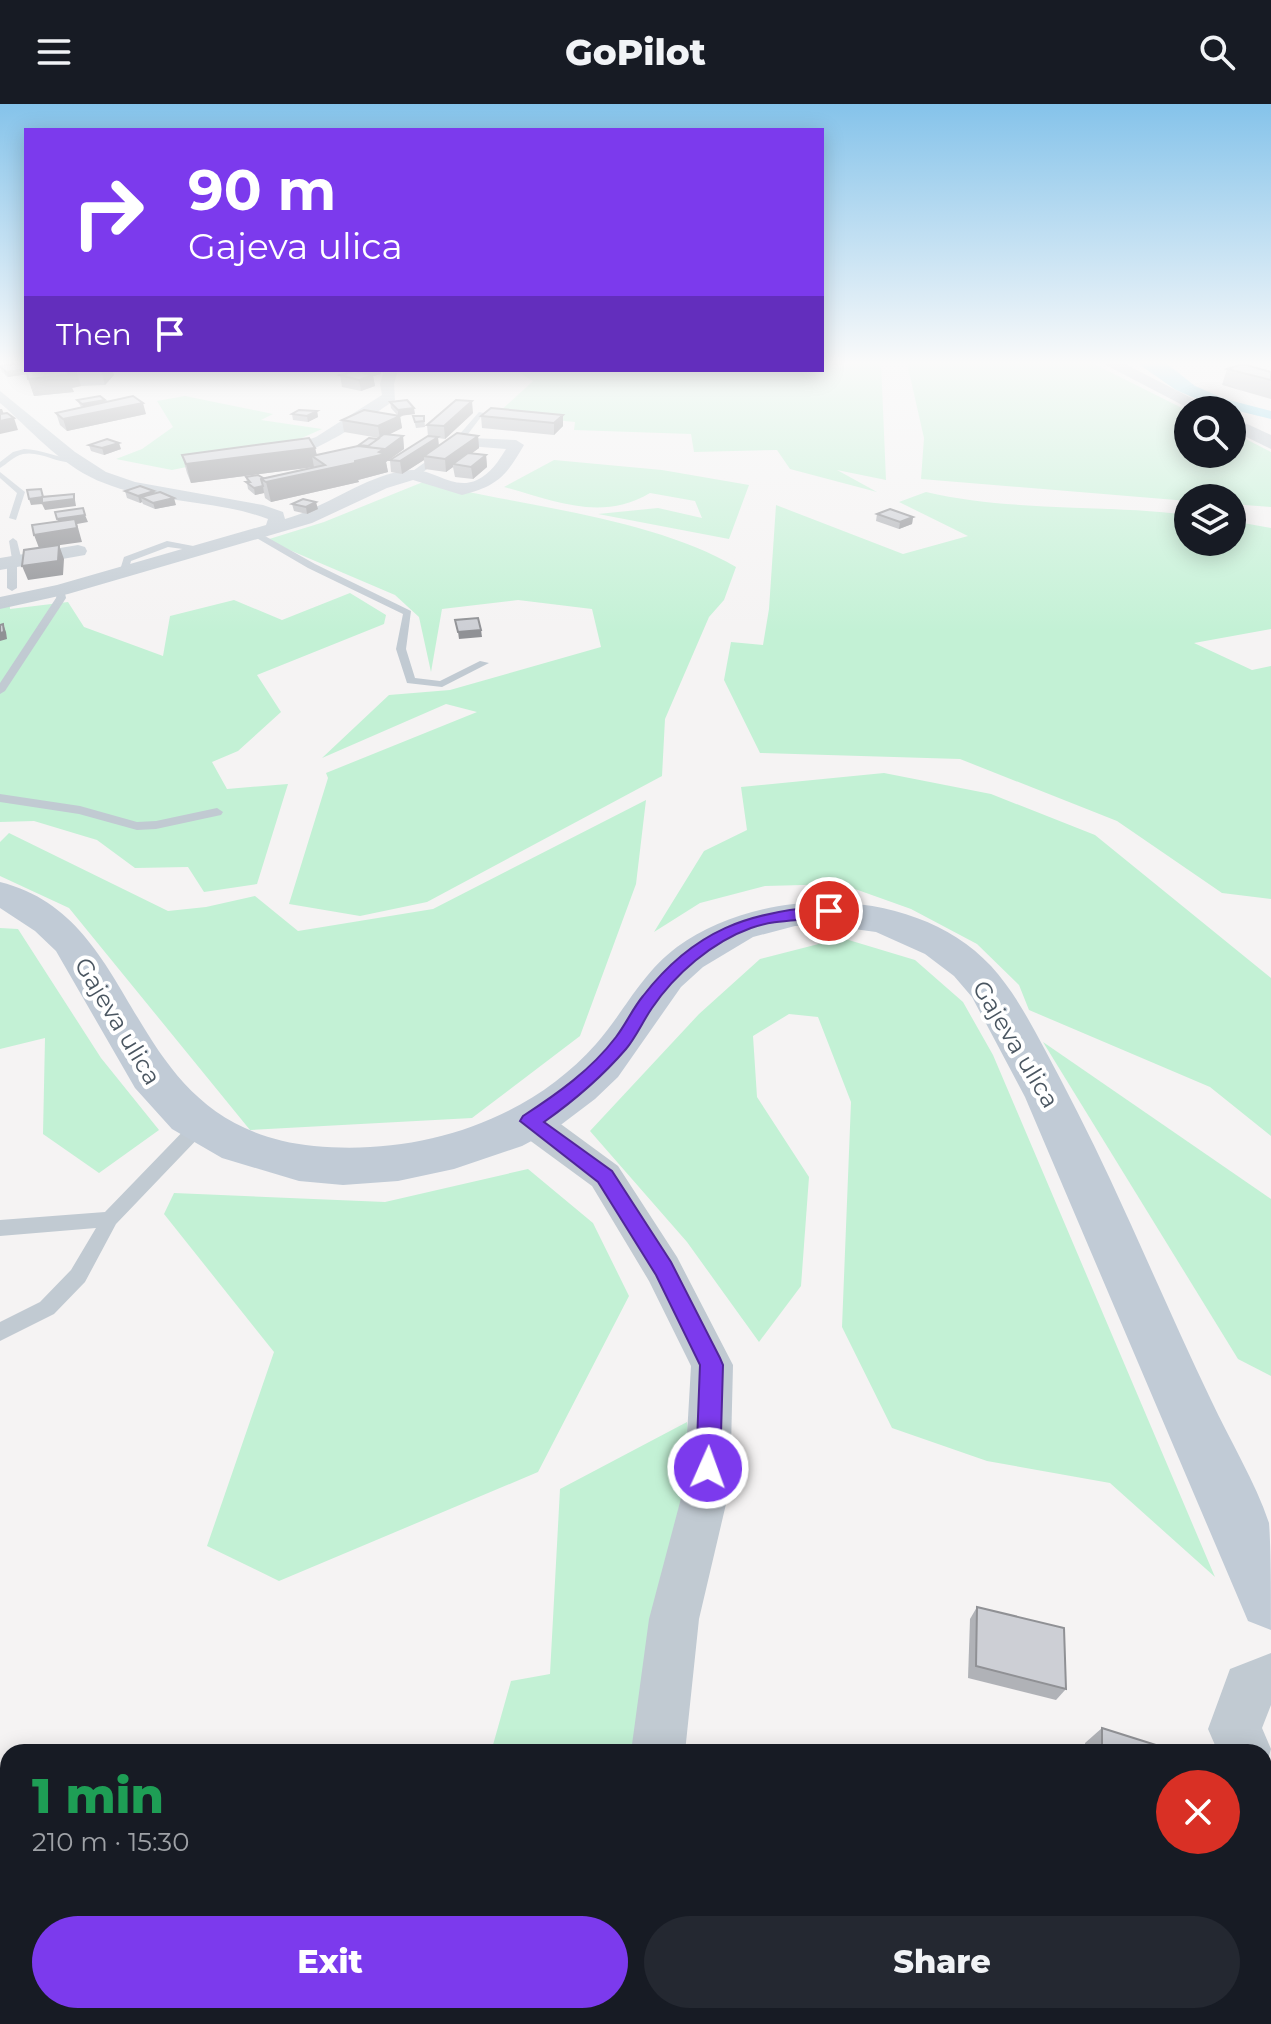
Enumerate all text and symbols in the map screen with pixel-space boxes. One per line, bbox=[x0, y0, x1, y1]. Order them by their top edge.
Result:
icon: menu bbox=[32, 30, 76, 74]
text: GoPilot bbox=[565, 30, 706, 74]
icon: search bbox=[1195, 30, 1239, 74]
text: 90 m bbox=[188, 156, 336, 224]
icon: right bbox=[56, 160, 160, 264]
text: Gajeva ulica bbox=[188, 224, 403, 268]
icon: arrive bbox=[148, 312, 192, 356]
text: Then bbox=[56, 316, 132, 353]
map controls bbox=[1174, 396, 1246, 556]
button: search bbox=[1174, 396, 1246, 468]
button: layers bbox=[1174, 484, 1246, 556]
pin bbox=[795, 877, 863, 945]
icon: arrive bbox=[807, 889, 851, 933]
street label: Gajeva ulica bbox=[69, 952, 167, 1090]
street label: Gajeva ulica bbox=[967, 975, 1065, 1113]
position arrow bbox=[666, 1426, 750, 1510]
text: 1 min bbox=[32, 1767, 164, 1825]
button: close bbox=[1156, 1770, 1240, 1854]
text: 210 m · 15:30 bbox=[32, 1826, 189, 1858]
button: Exit bbox=[32, 1916, 628, 2008]
button: Share bbox=[644, 1916, 1240, 2008]

